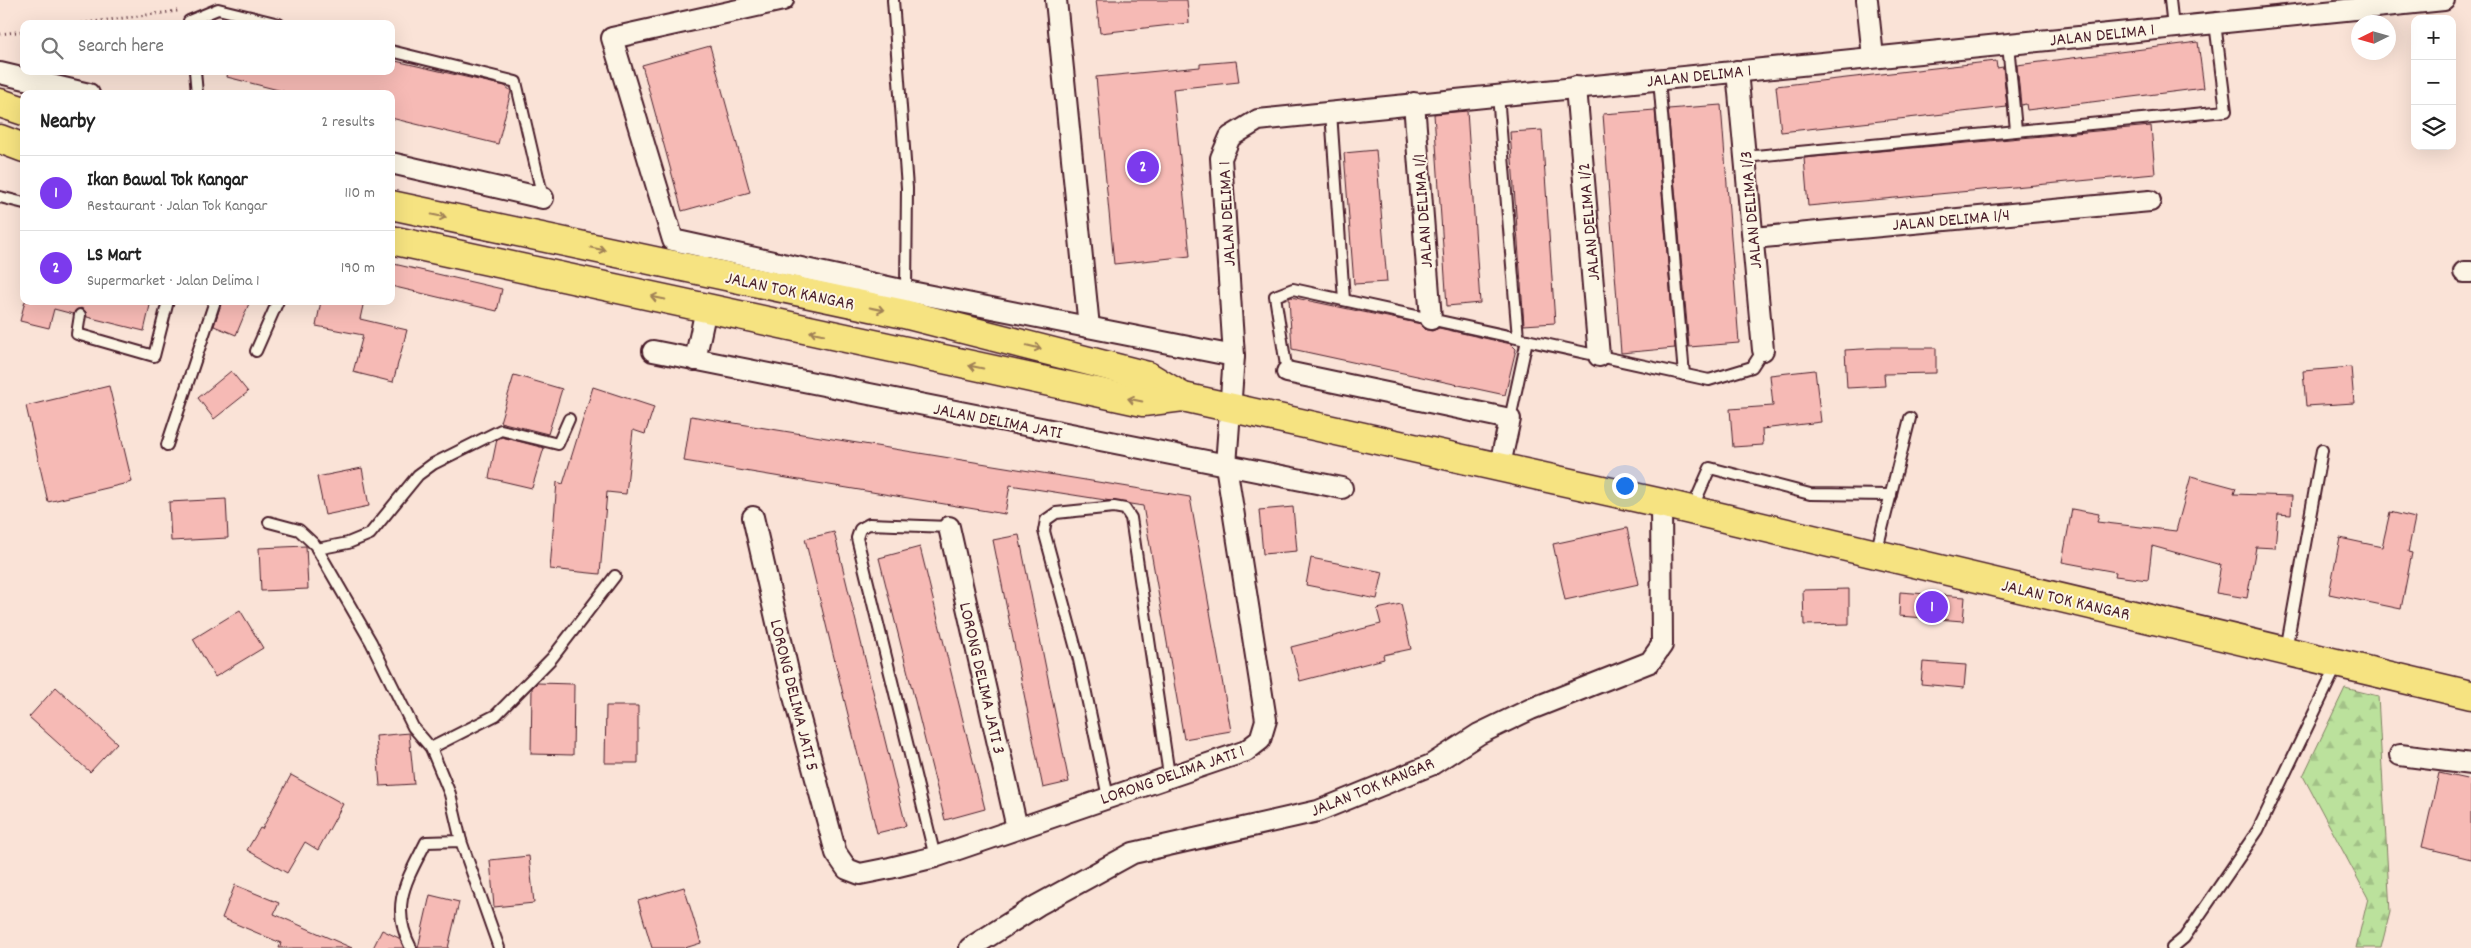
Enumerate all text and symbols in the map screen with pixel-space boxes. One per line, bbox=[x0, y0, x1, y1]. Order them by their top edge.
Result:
north arrow bbox=[2351, 15, 2396, 60]
map controls bbox=[2411, 15, 2456, 150]
button: + bbox=[2411, 15, 2456, 60]
street label: JALAN DELIMA 1 bbox=[2049, 19, 2156, 54]
search box bbox=[20, 20, 395, 75]
icon: search bbox=[38, 34, 66, 62]
text: Search here bbox=[78, 34, 164, 61]
street label: JALAN DELIMA 1 bbox=[1646, 60, 1753, 95]
button: − bbox=[2411, 60, 2456, 105]
button: layers bbox=[2411, 105, 2456, 150]
text: Nearby bbox=[40, 108, 95, 138]
text: 2 results bbox=[321, 111, 375, 134]
pin: 2 bbox=[1127, 148, 1159, 186]
street label: JALAN DELIMA 1/3 bbox=[1735, 150, 1770, 270]
street label: JALAN DELIMA 1/1 bbox=[1408, 153, 1441, 269]
street label: JALAN DELIMA 1 bbox=[1213, 161, 1244, 267]
street label: JALAN DELIMA 1/2 bbox=[1573, 162, 1608, 282]
text: Ikan Bawal Tok Kangar bbox=[87, 168, 248, 195]
text: 1 bbox=[54, 182, 58, 205]
text: 110 m bbox=[345, 182, 375, 205]
text: Restaurant · Jalan Tok Kangar bbox=[87, 195, 267, 218]
street label: JALAN DELIMA 1/4 bbox=[1891, 204, 2011, 239]
one-way arrow bbox=[430, 211, 446, 221]
text: LS Mart bbox=[87, 243, 142, 270]
one-way arrow bbox=[589, 245, 605, 255]
text: 2 bbox=[53, 257, 60, 280]
text: 190 m bbox=[341, 257, 375, 280]
street label: JALAN TOK KANGAR bbox=[723, 267, 856, 318]
text: Supermarket · Jalan Delima 1 bbox=[87, 270, 260, 293]
one-way arrow bbox=[650, 293, 666, 302]
one-way arrow bbox=[868, 304, 884, 314]
one-way arrow bbox=[809, 327, 825, 337]
one-way arrow bbox=[1026, 343, 1042, 352]
one-way arrow bbox=[968, 361, 984, 371]
one-way arrow bbox=[1127, 395, 1143, 405]
street label: JALAN DELIMA JATI bbox=[931, 398, 1064, 447]
your location bbox=[1612, 473, 1638, 499]
street label: JALAN TOK KANGAR bbox=[1999, 574, 2132, 628]
pin: 1 bbox=[1916, 588, 1948, 626]
street label: LORONG DELIMA JATI 3 bbox=[951, 600, 1010, 757]
street label: LORONG DELIMA JATI 5 bbox=[762, 617, 824, 774]
street label: LORONG DELIMA JATI 1 bbox=[1097, 740, 1248, 813]
street label: JALAN TOK KANGAR bbox=[1307, 752, 1438, 824]

